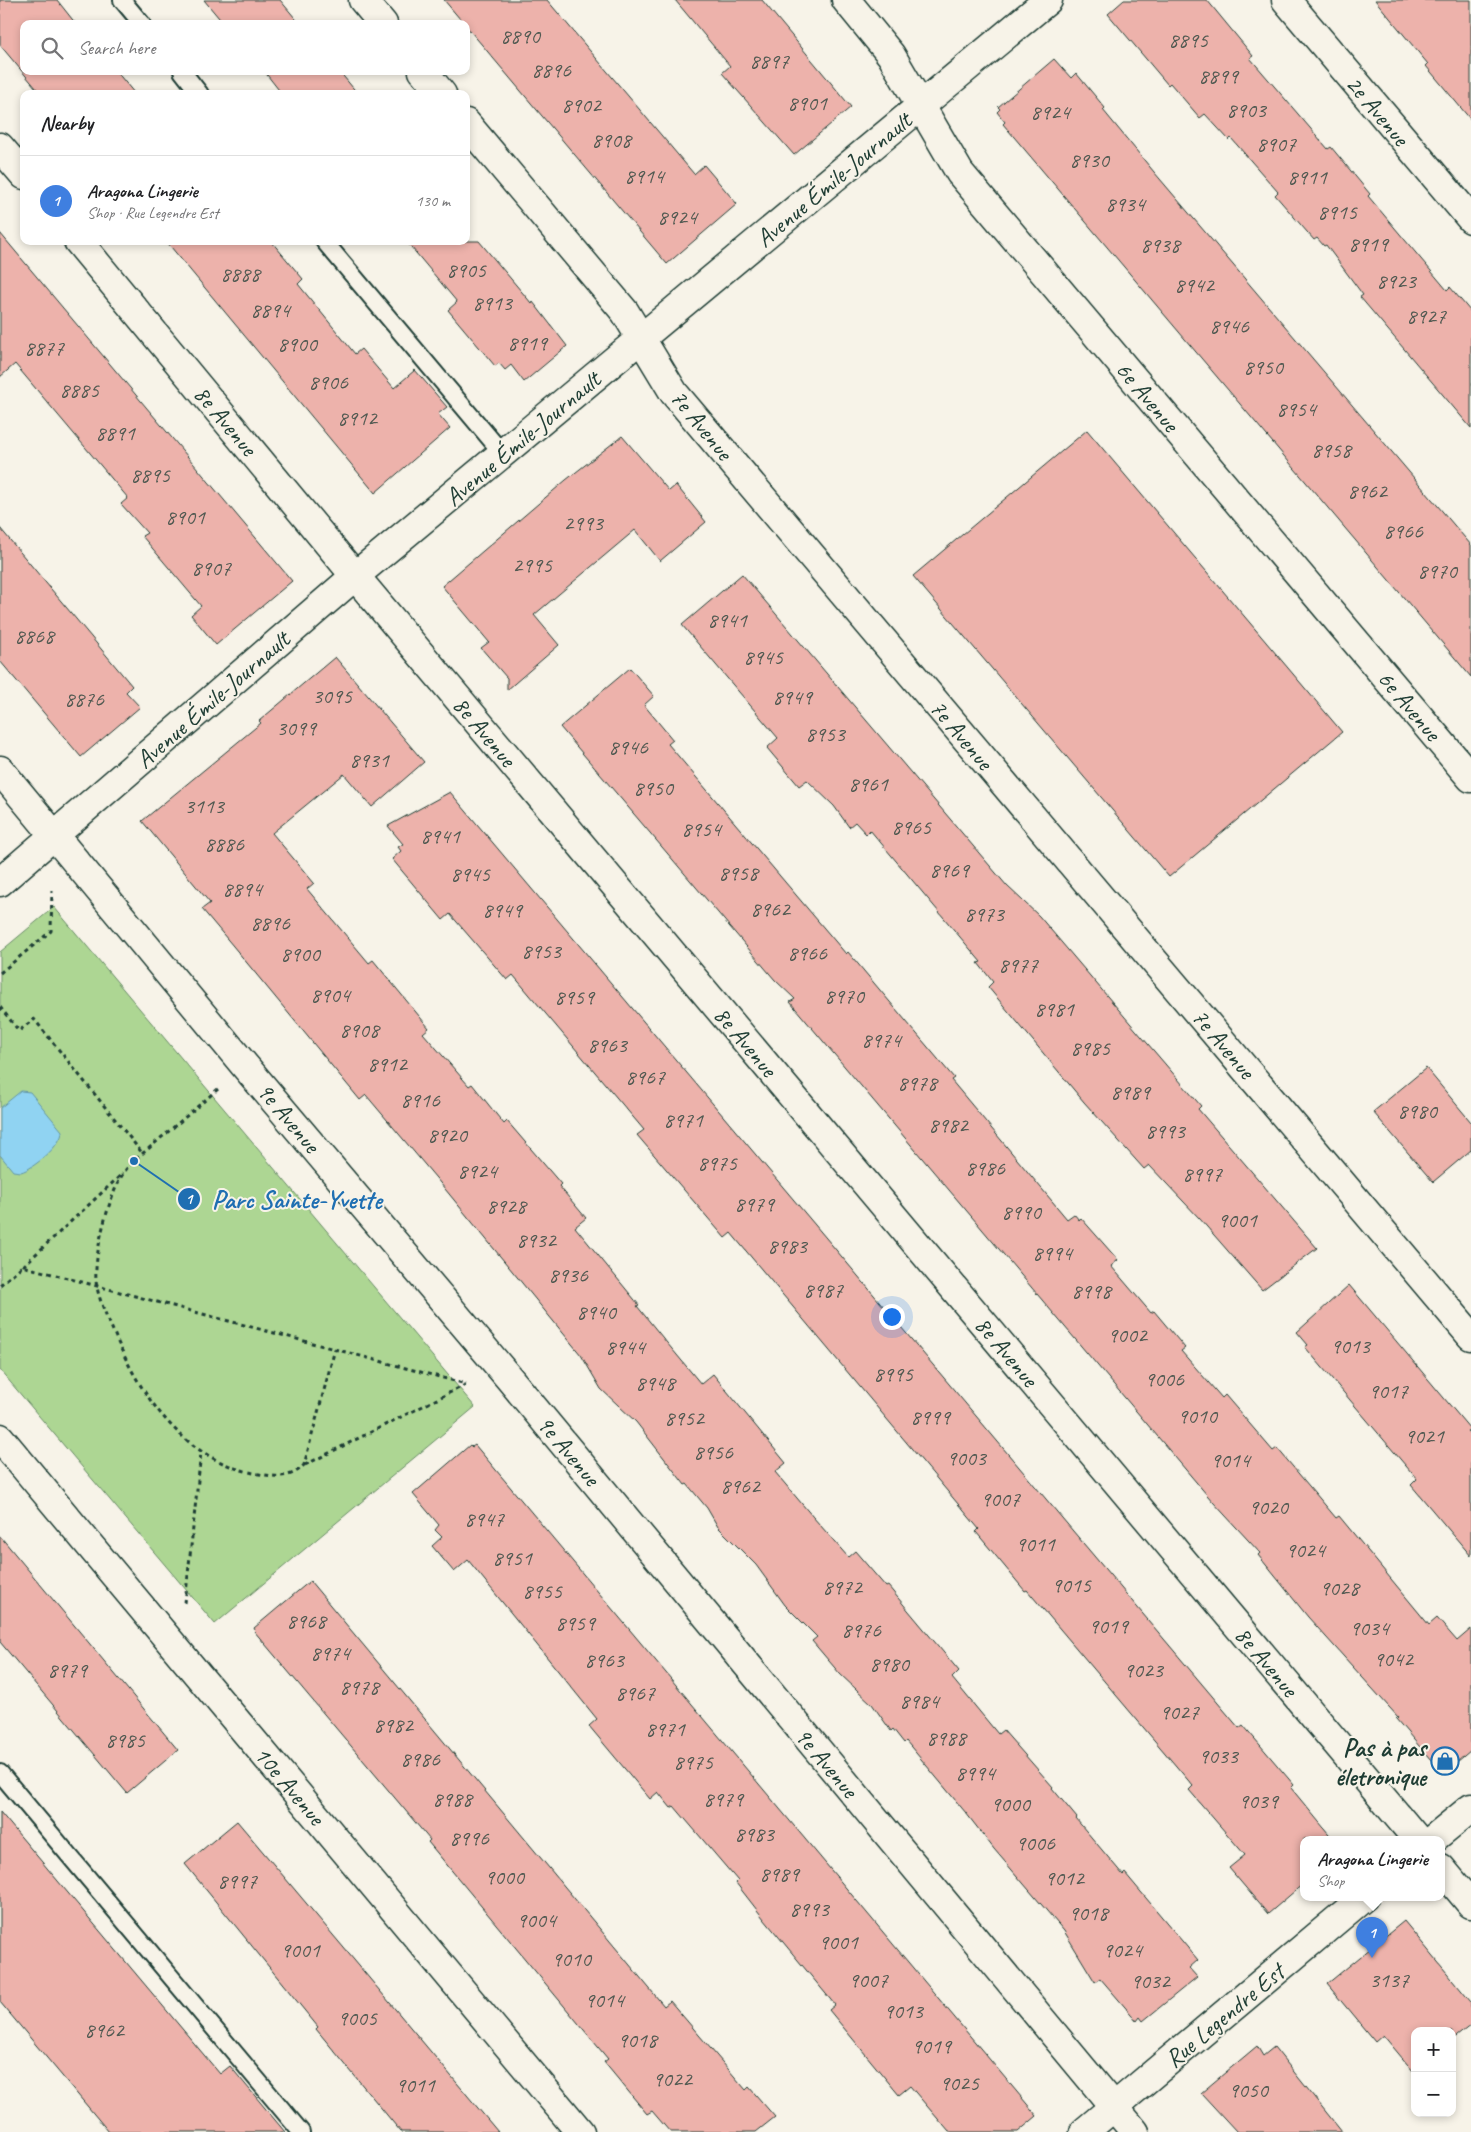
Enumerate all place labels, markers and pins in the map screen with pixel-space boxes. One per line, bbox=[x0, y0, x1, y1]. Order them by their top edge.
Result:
callout: Parc Sainte-Yvette bbox=[176, 1178, 392, 1219]
place label: Pas à pas életronique bbox=[1335, 1732, 1428, 1793]
shop icon: Pas à pas életronique bbox=[1430, 1746, 1460, 1776]
pin: 1 bbox=[1356, 1917, 1388, 1958]

